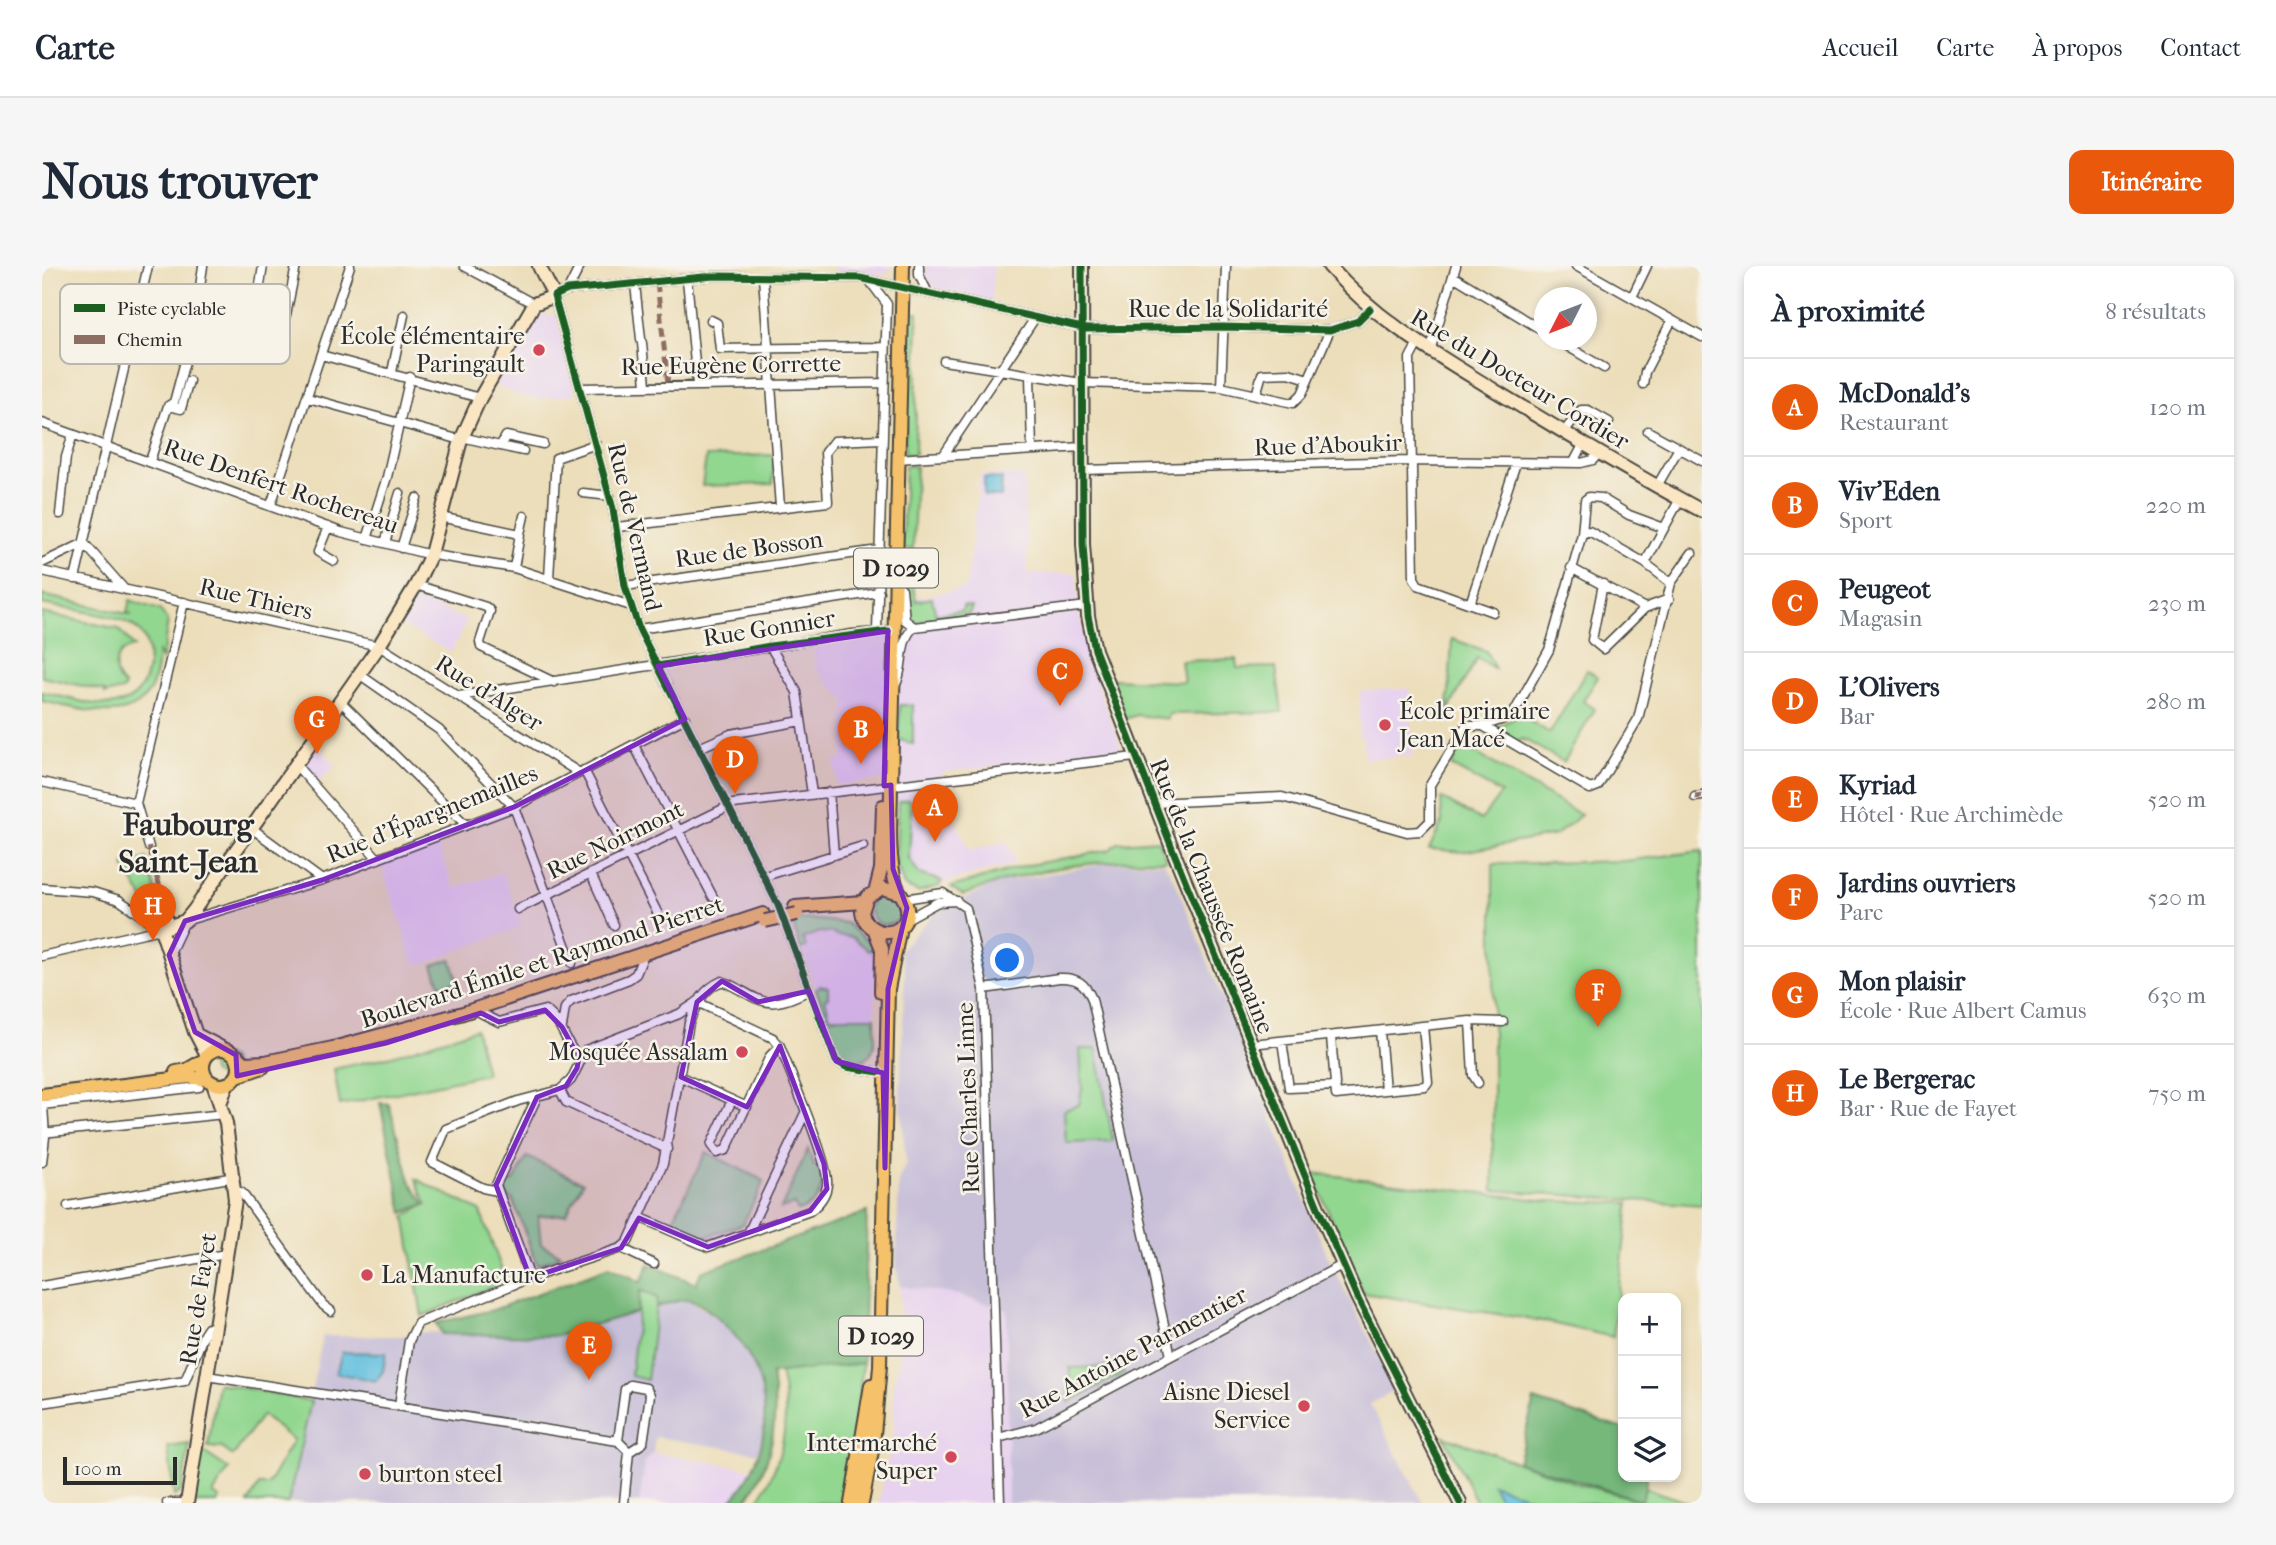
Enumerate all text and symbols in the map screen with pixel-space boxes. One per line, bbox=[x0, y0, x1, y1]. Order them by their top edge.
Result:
text: Carte bbox=[35, 29, 115, 68]
text: Accueil bbox=[1823, 34, 1898, 62]
text: Carte bbox=[1936, 34, 1994, 62]
text: À propos bbox=[2032, 34, 2122, 62]
text: Contact bbox=[2160, 34, 2241, 62]
button: Itinéraire bbox=[2069, 150, 2234, 214]
text: Nous trouver bbox=[42, 153, 317, 211]
legend bbox=[60, 284, 290, 364]
north arrow bbox=[1534, 287, 1597, 350]
text: À proximité bbox=[1772, 294, 1925, 329]
street label: Rue de la Solidarité bbox=[1128, 295, 1328, 323]
text: Piste cyclable bbox=[117, 298, 226, 320]
text: 8 résultats bbox=[2105, 298, 2206, 325]
street label: Rue du Docteur Cordier bbox=[1406, 303, 1635, 456]
place label: École élémentaire Paringault bbox=[340, 321, 525, 378]
text: Chemin bbox=[117, 329, 182, 351]
marker: École élémentaire Paringault bbox=[531, 342, 547, 358]
street label: Rue Eugène Corrette bbox=[620, 349, 842, 381]
text: McDonald's bbox=[1839, 378, 1970, 409]
text: A bbox=[1788, 394, 1802, 421]
text: 120 m bbox=[2149, 394, 2206, 421]
text: Restaurant bbox=[1839, 409, 1949, 436]
street label: Rue d'Aboukir bbox=[1254, 428, 1403, 462]
street label: Rue Denfert Rochereau bbox=[160, 433, 403, 540]
street label: Rue de Vermand bbox=[602, 440, 668, 615]
text: Viv'Eden bbox=[1839, 476, 1940, 507]
text: B bbox=[1788, 492, 1802, 519]
text: 220 m bbox=[2146, 492, 2206, 519]
text: Sport bbox=[1839, 507, 1893, 534]
street label: Rue de Bosson bbox=[673, 525, 825, 573]
road number: D 1029 bbox=[854, 548, 938, 588]
street label: Rue Thiers bbox=[197, 572, 316, 626]
text: Peugeot bbox=[1839, 574, 1931, 605]
text: C bbox=[1787, 590, 1803, 617]
text: 230 m bbox=[2148, 590, 2206, 617]
street label: Rue Gonnier bbox=[701, 604, 838, 652]
text: Magasin bbox=[1839, 605, 1922, 632]
pin: C bbox=[1037, 648, 1083, 706]
street label: Rue d'Alger bbox=[430, 649, 549, 738]
text: L'Olivers bbox=[1839, 672, 1940, 703]
text: D bbox=[1786, 688, 1804, 715]
text: 280 m bbox=[2146, 688, 2206, 715]
pin: G bbox=[294, 696, 340, 754]
place label: École primaire Jean Macé bbox=[1397, 696, 1550, 753]
text: Bar bbox=[1839, 703, 1874, 730]
pin: B bbox=[838, 706, 884, 764]
marker: École primaire Jean Macé bbox=[1377, 717, 1393, 733]
pin: D bbox=[712, 736, 758, 794]
street label: Rue de la Chaussée Romaine bbox=[1144, 754, 1280, 1038]
street label: Rue d'Épargnemailles bbox=[322, 758, 542, 869]
text: Kyriad bbox=[1839, 770, 1916, 801]
pin: A bbox=[912, 784, 958, 842]
text: E bbox=[1788, 786, 1802, 813]
text: 520 m bbox=[2147, 786, 2206, 813]
street label: Rue Noirmont bbox=[542, 795, 688, 885]
text: Hôtel · Rue Archimède bbox=[1839, 801, 2063, 828]
district label: Faubourg Saint-Jean bbox=[118, 806, 258, 880]
text: Jardins ouvriers bbox=[1839, 868, 2016, 899]
pin: H bbox=[130, 883, 176, 941]
text: F bbox=[1789, 884, 1801, 911]
text: 520 m bbox=[2147, 884, 2206, 911]
street label: Boulevard Émile et Raymond Pierret bbox=[357, 889, 727, 1034]
text: Parc bbox=[1839, 899, 1883, 926]
your location bbox=[990, 943, 1024, 977]
text: Mon plaisir bbox=[1839, 966, 1965, 997]
pin: F bbox=[1575, 969, 1621, 1027]
text: G bbox=[1787, 982, 1803, 1009]
text: 630 m bbox=[2147, 982, 2206, 1009]
text: École · Rue Albert Camus bbox=[1839, 997, 2086, 1024]
street label: Rue Charles Linne bbox=[951, 1002, 985, 1194]
place label: Mosquée Assalam bbox=[548, 1038, 728, 1066]
marker: Mosquée Assalam bbox=[734, 1044, 750, 1060]
text: Le Bergerac bbox=[1839, 1064, 1975, 1095]
text: H bbox=[1786, 1080, 1804, 1107]
text: 750 m bbox=[2148, 1080, 2206, 1107]
text: Bar · Rue de Fayet bbox=[1839, 1095, 2017, 1122]
street label: Rue de Fayet bbox=[174, 1230, 222, 1367]
place label: La Manufacture bbox=[381, 1261, 546, 1289]
marker: La Manufacture bbox=[359, 1267, 375, 1283]
street label: Rue Antoine Parmentier bbox=[1014, 1280, 1252, 1424]
map controls bbox=[1618, 1293, 1681, 1482]
button: + bbox=[1618, 1293, 1681, 1356]
road number: D 1029 bbox=[839, 1316, 923, 1356]
pin: E bbox=[566, 1322, 612, 1380]
button: − bbox=[1618, 1356, 1681, 1419]
place label: Aisne Diesel Service bbox=[1162, 1378, 1290, 1434]
marker: Aisne Diesel Service bbox=[1296, 1398, 1312, 1414]
button: layers bbox=[1618, 1419, 1681, 1482]
place label: Intermarché Super bbox=[806, 1429, 938, 1485]
marker: Intermarché Super bbox=[943, 1449, 959, 1465]
scale bar bbox=[63, 1454, 177, 1486]
text: 100 m bbox=[74, 1458, 122, 1480]
place label: burton steel bbox=[378, 1460, 503, 1488]
marker: burton steel bbox=[357, 1466, 373, 1482]

